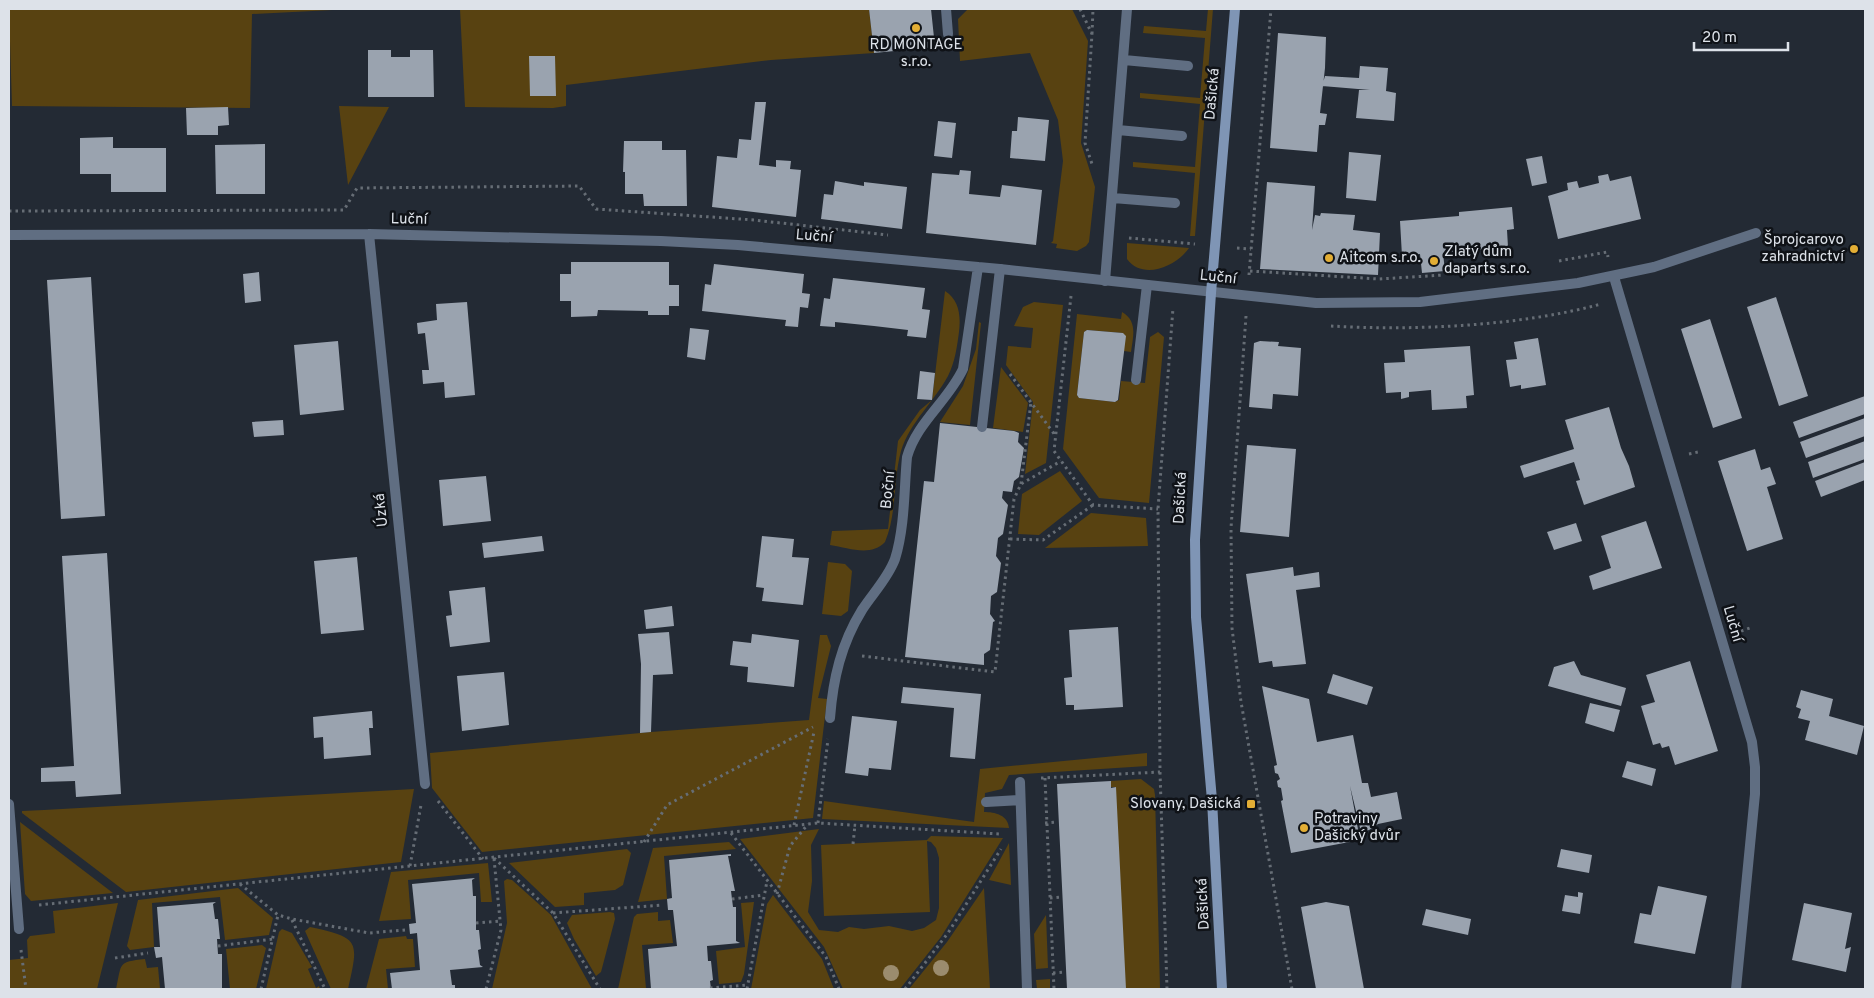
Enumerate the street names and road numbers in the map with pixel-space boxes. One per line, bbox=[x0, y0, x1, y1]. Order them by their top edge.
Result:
street label: Dašická bbox=[1201, 67, 1225, 121]
street label: Luční bbox=[390, 210, 429, 230]
street label: Luční bbox=[795, 226, 834, 248]
street label: Luční bbox=[1199, 267, 1239, 289]
street label: Boční bbox=[878, 469, 901, 510]
street label: Dašická bbox=[1170, 471, 1192, 524]
street label: Úzká bbox=[369, 492, 393, 528]
street label: Luční bbox=[1718, 604, 1747, 645]
street label: Dašická bbox=[1193, 877, 1215, 930]

